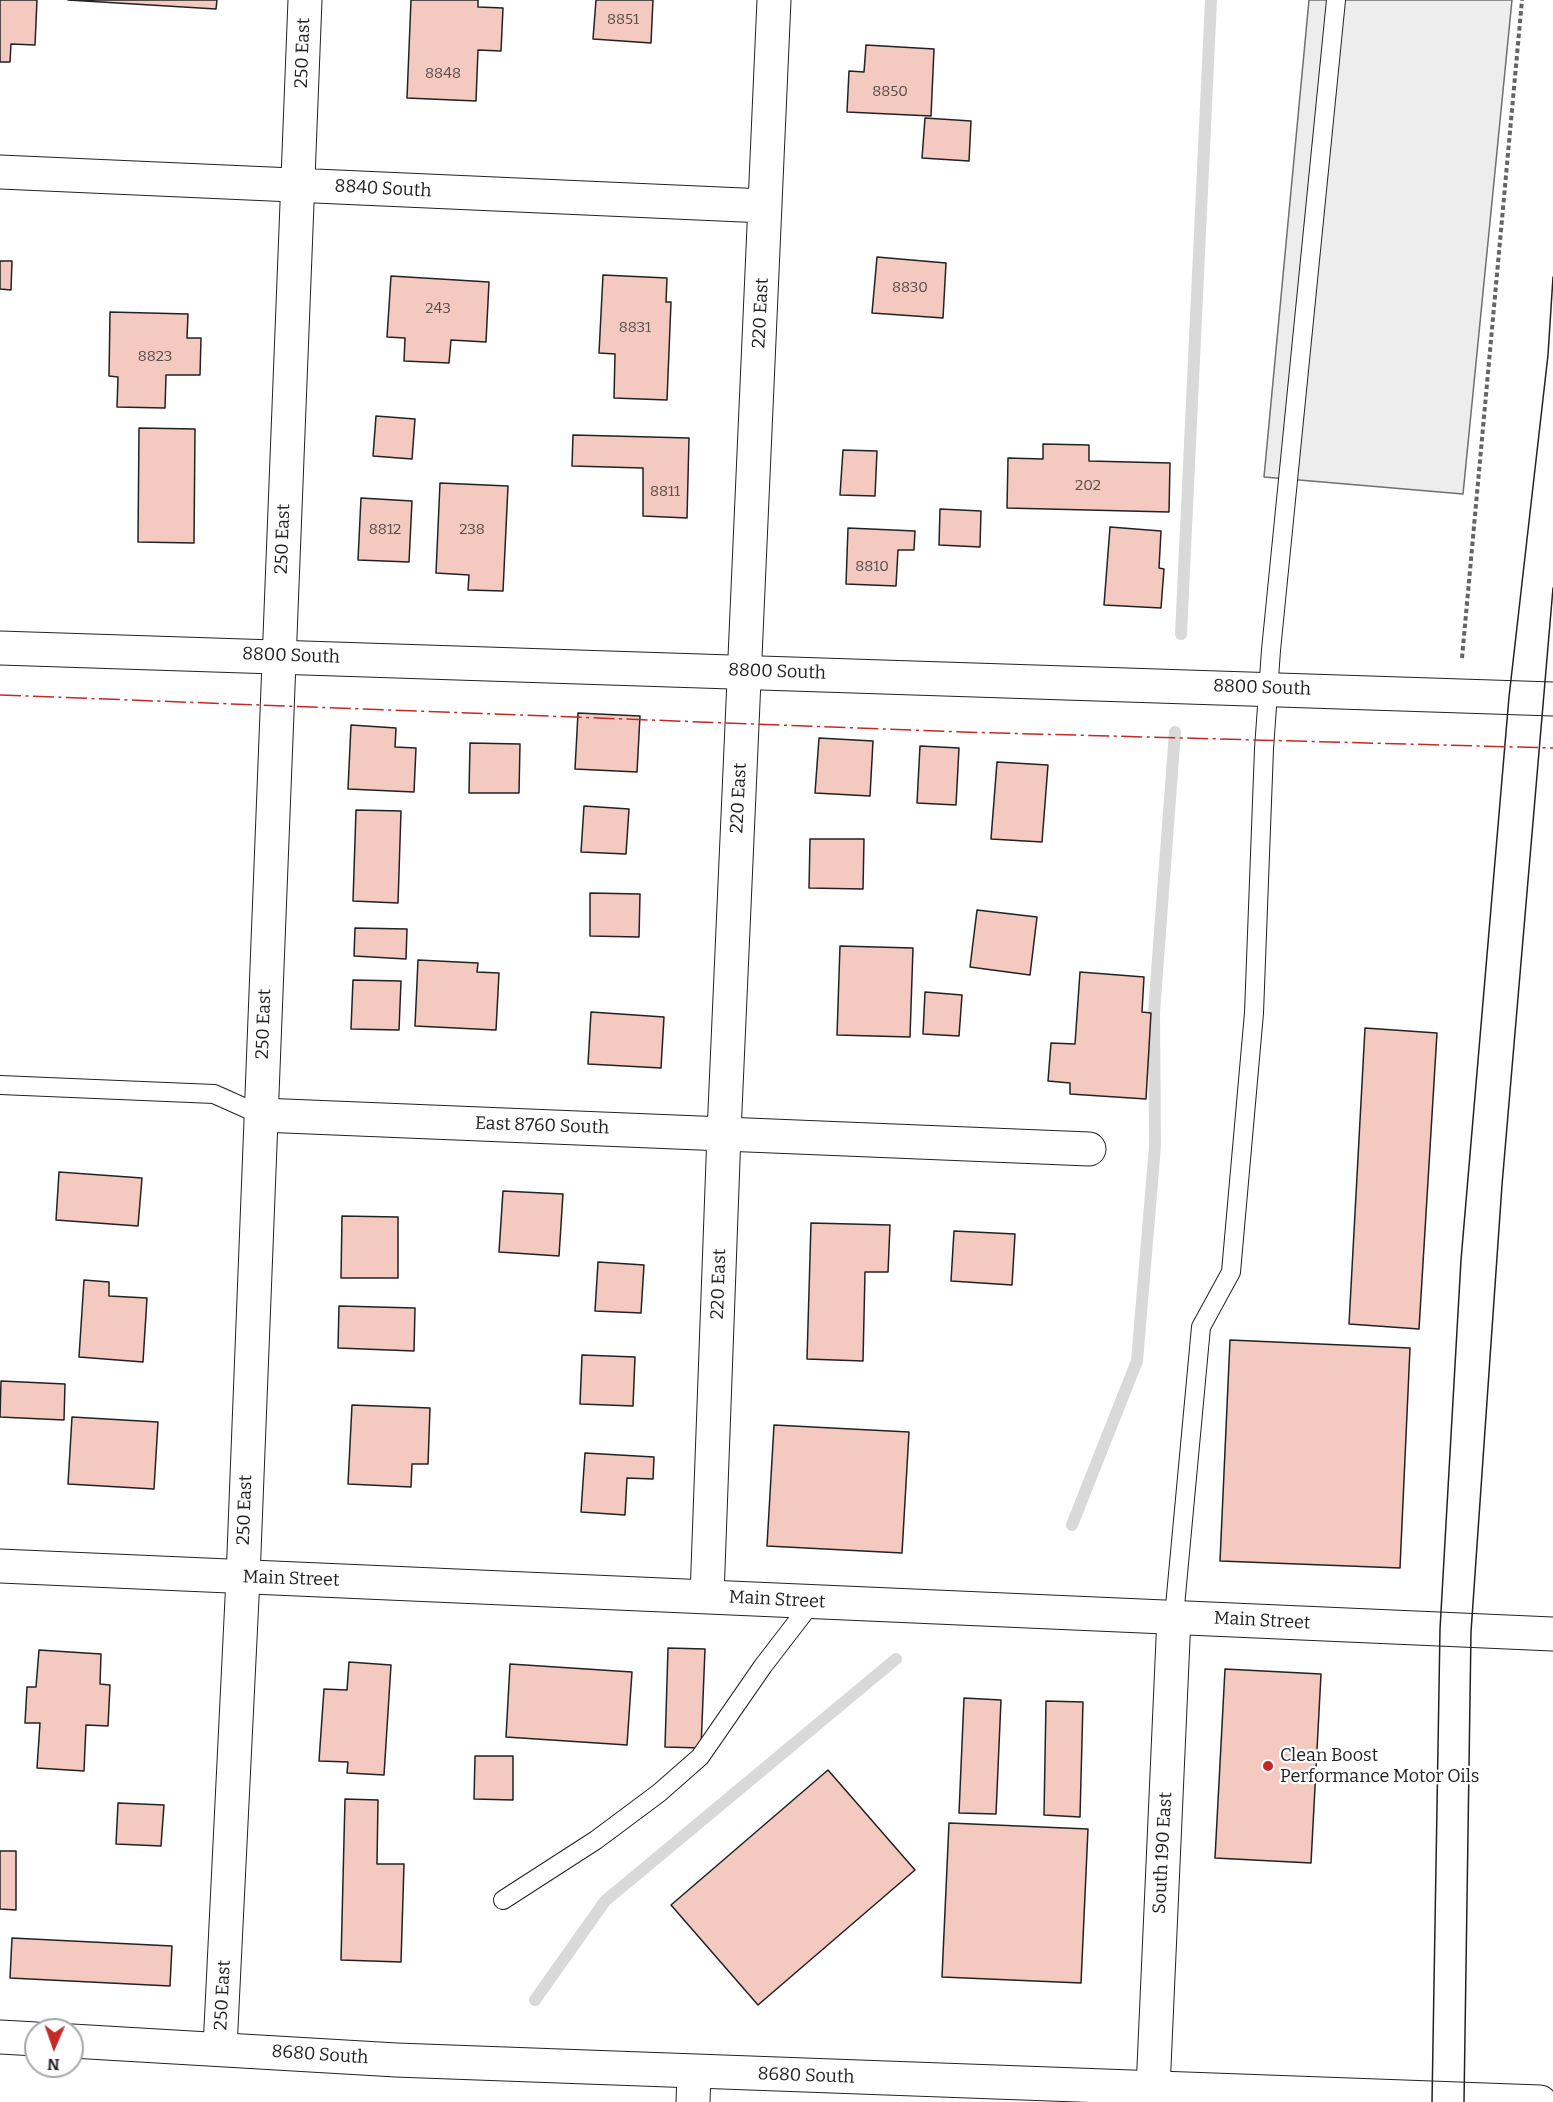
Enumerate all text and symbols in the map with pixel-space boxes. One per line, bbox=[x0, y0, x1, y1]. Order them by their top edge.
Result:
house number: 8851 bbox=[607, 11, 639, 29]
street label: 250 East bbox=[291, 17, 315, 89]
house number: 8848 bbox=[425, 65, 461, 83]
house number: 8850 bbox=[872, 83, 908, 101]
street label: 8840 South bbox=[334, 176, 432, 202]
street label: 220 East bbox=[748, 277, 774, 349]
house number: 8830 bbox=[892, 279, 928, 297]
house number: 243 bbox=[425, 300, 451, 318]
house number: 8831 bbox=[619, 319, 651, 337]
house number: 8823 bbox=[138, 348, 172, 366]
house number: 202 bbox=[1075, 477, 1101, 495]
house number: 8811 bbox=[650, 483, 680, 501]
street label: 250 East bbox=[271, 503, 295, 575]
house number: 8812 bbox=[369, 521, 401, 539]
house number: 238 bbox=[459, 521, 485, 539]
house number: 8810 bbox=[855, 558, 889, 576]
street label: 8800 South bbox=[242, 643, 340, 669]
street label: 8800 South bbox=[728, 659, 826, 685]
street label: 8800 South bbox=[1213, 675, 1311, 701]
street label: 220 East bbox=[726, 762, 752, 834]
street label: 250 East bbox=[252, 988, 276, 1060]
street label: East 8760 South bbox=[474, 1113, 610, 1139]
street label: 220 East bbox=[707, 1248, 731, 1320]
street label: 250 East bbox=[233, 1474, 257, 1546]
street label: Main Street bbox=[242, 1567, 340, 1591]
street label: Main Street bbox=[728, 1587, 826, 1613]
street label: Main Street bbox=[1213, 1608, 1311, 1634]
place label: Clean Boost Performance Motor Oils bbox=[1280, 1745, 1479, 1788]
marker: Clean Boost Performance Motor Oils bbox=[1261, 1759, 1275, 1773]
street label: South 190 East bbox=[1149, 1792, 1177, 1914]
street label: 250 East bbox=[210, 1959, 236, 2031]
north arrow bbox=[24, 2018, 84, 2078]
street label: 8680 South bbox=[271, 2041, 369, 2069]
text: N bbox=[47, 2055, 60, 2074]
street label: 8680 South bbox=[757, 2064, 855, 2088]

